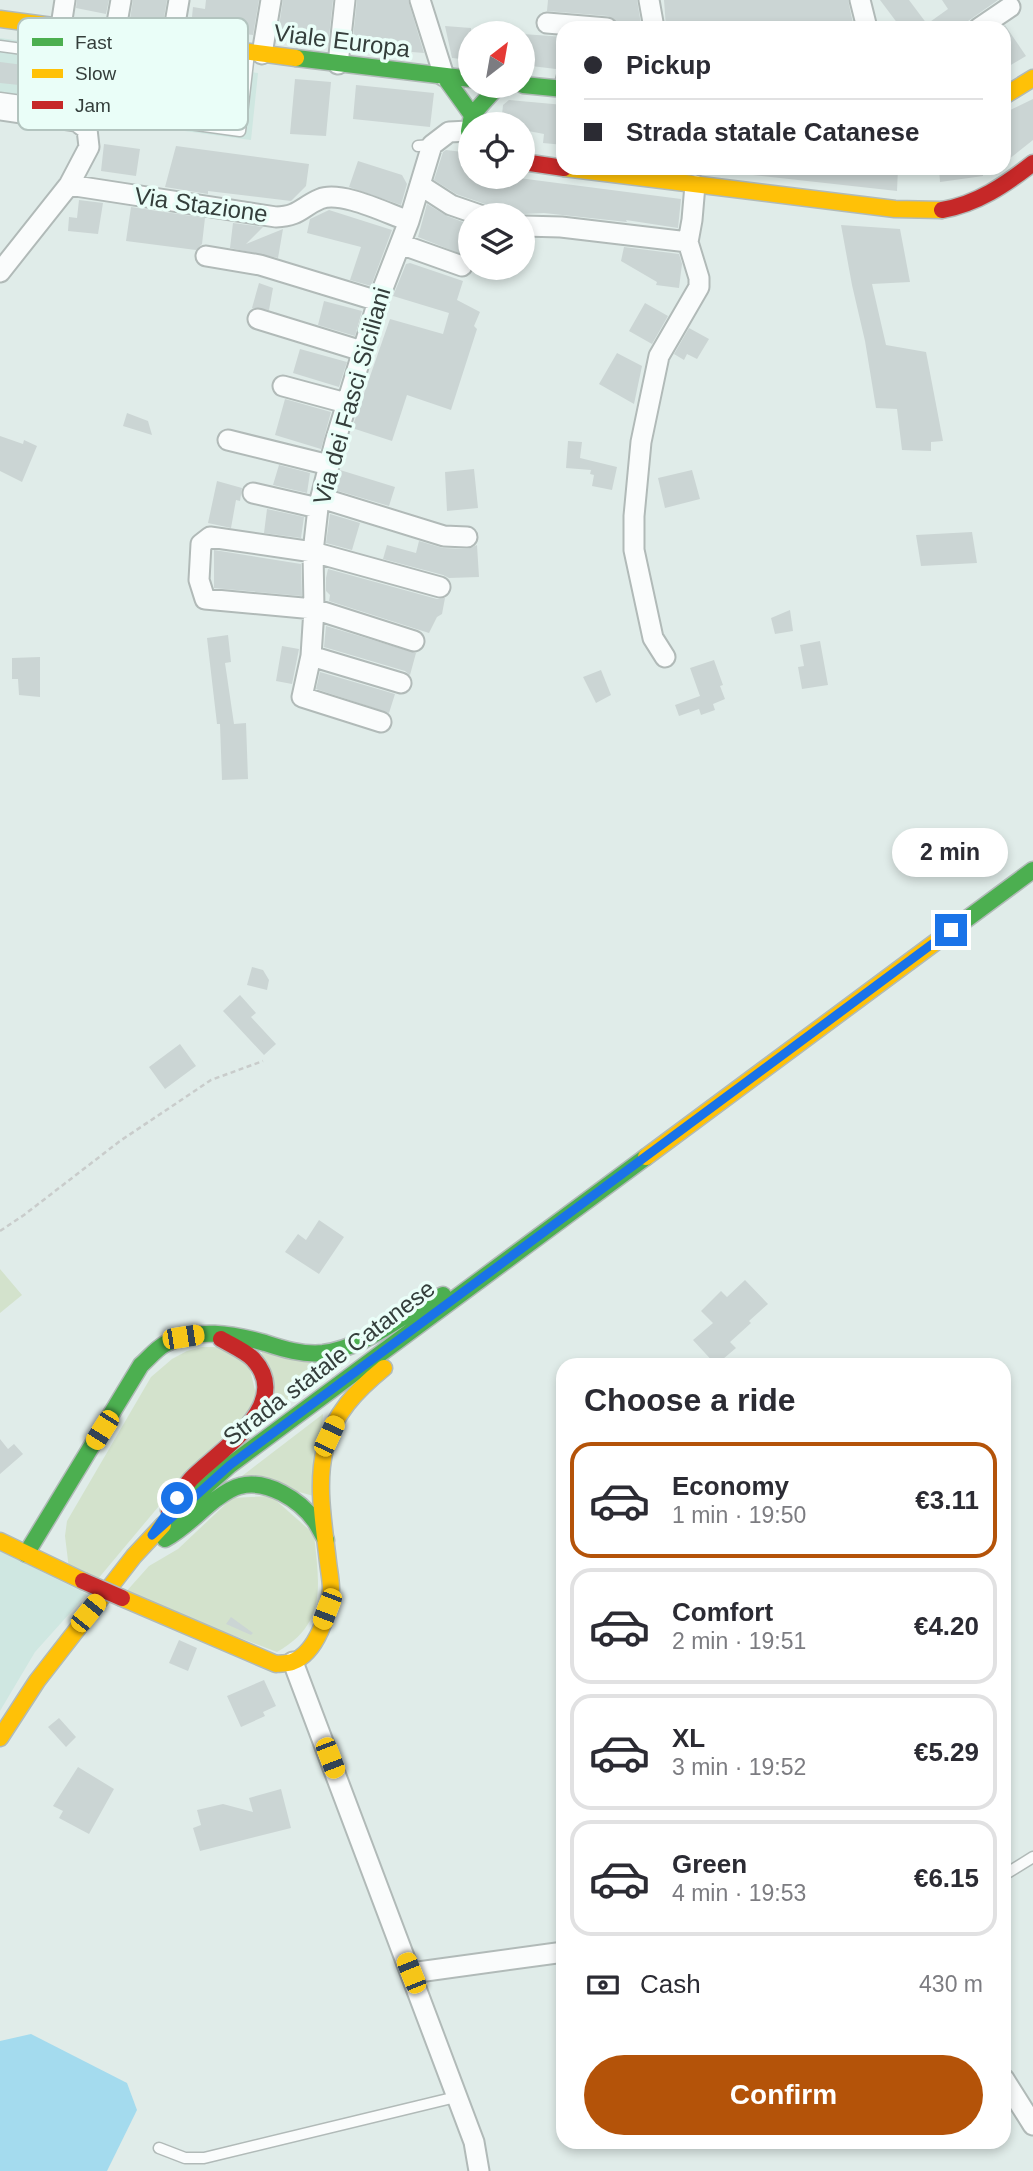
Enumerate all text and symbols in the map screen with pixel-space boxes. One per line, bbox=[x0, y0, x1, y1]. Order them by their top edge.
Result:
legend bbox=[18, 18, 248, 130]
street label: Viale Europa bbox=[272, 19, 412, 62]
north arrow bbox=[458, 21, 536, 98]
map controls bbox=[458, 21, 535, 280]
text: Fast bbox=[75, 32, 113, 53]
text: Pickup bbox=[626, 50, 711, 80]
text: Slow bbox=[75, 63, 116, 84]
text: Jam bbox=[75, 95, 111, 116]
button: locate bbox=[458, 112, 535, 189]
text: Strada statale Catanese bbox=[626, 117, 919, 147]
street label: Via Stazione bbox=[133, 182, 269, 227]
button: layers bbox=[458, 203, 535, 280]
street label: Via dei Fasci Siciliani bbox=[308, 284, 396, 508]
callout: 2 min bbox=[893, 828, 1009, 878]
text: 2 min bbox=[920, 839, 980, 865]
route end bbox=[935, 914, 967, 946]
street label: Strada statale Catanese bbox=[218, 1274, 440, 1451]
car bbox=[161, 1323, 206, 1351]
text: Choose a ride bbox=[584, 1382, 796, 1418]
car bbox=[82, 1407, 123, 1453]
car bbox=[311, 1413, 348, 1459]
icon: car bbox=[588, 1469, 651, 1532]
text: Economy bbox=[672, 1471, 789, 1501]
route start bbox=[161, 1482, 193, 1514]
text: €3.11 bbox=[915, 1485, 979, 1515]
text: 1 min · 19:50 bbox=[672, 1502, 806, 1528]
car bbox=[310, 1586, 345, 1632]
car bbox=[67, 1590, 110, 1636]
icon: car bbox=[588, 1595, 651, 1658]
text: Comfort bbox=[672, 1597, 773, 1627]
text: €4.20 bbox=[914, 1611, 979, 1641]
text: 2 min · 19:51 bbox=[672, 1628, 806, 1654]
icon: car bbox=[588, 1721, 651, 1784]
text: XL bbox=[672, 1723, 705, 1753]
car bbox=[313, 1735, 348, 1781]
text: €5.29 bbox=[914, 1737, 979, 1767]
text: 3 min · 19:52 bbox=[672, 1754, 806, 1780]
icon: car bbox=[588, 1847, 651, 1910]
text: Green bbox=[672, 1849, 747, 1879]
text: €6.15 bbox=[914, 1863, 979, 1893]
text: 4 min · 19:53 bbox=[672, 1880, 806, 1906]
car bbox=[394, 1950, 429, 1996]
icon: cash bbox=[584, 1966, 622, 2004]
text: Cash bbox=[640, 1969, 701, 1999]
text: 430 m bbox=[919, 1971, 983, 1997]
button: Confirm bbox=[584, 2055, 983, 2135]

